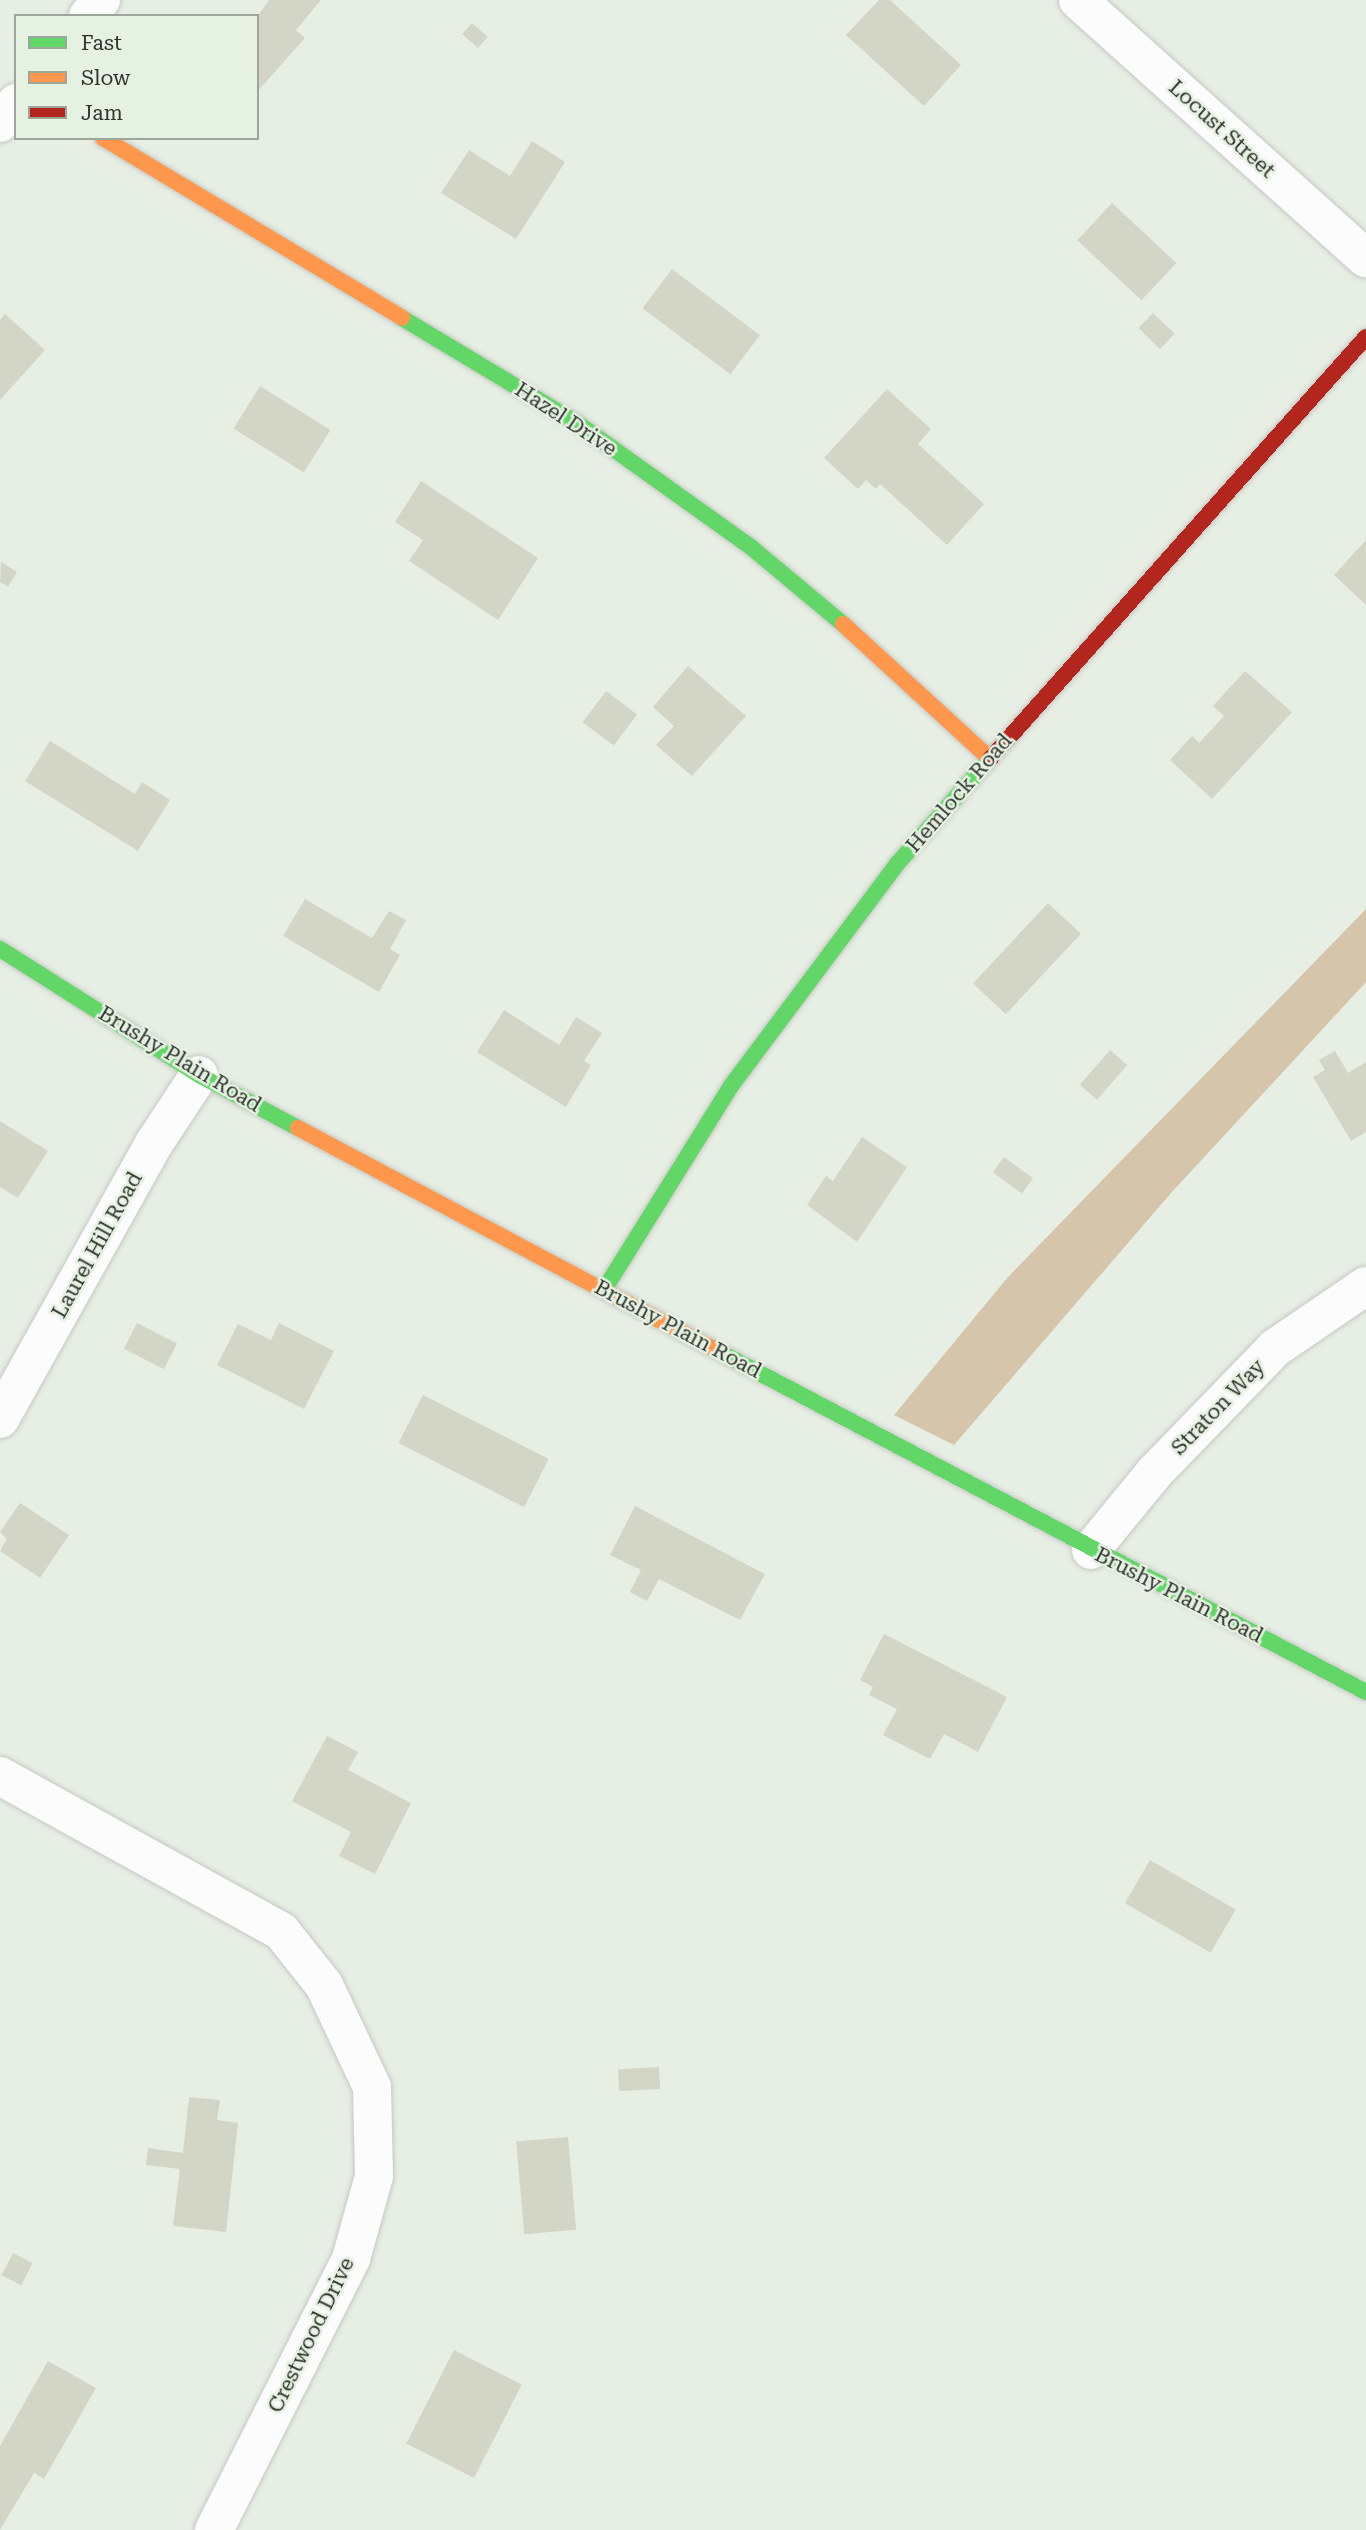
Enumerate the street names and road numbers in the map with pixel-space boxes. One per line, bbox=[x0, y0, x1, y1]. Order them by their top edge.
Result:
street label: Locust Street bbox=[1164, 75, 1280, 183]
street label: Hazel Drive bbox=[510, 377, 622, 461]
street label: Hemlock Road bbox=[901, 729, 1017, 857]
street label: Brushy Plain Road bbox=[94, 1001, 266, 1117]
street label: Laurel Hill Road bbox=[46, 1168, 148, 1322]
street label: Brushy Plain Road bbox=[590, 1274, 766, 1384]
street label: Straton Way bbox=[1166, 1354, 1270, 1460]
street label: Brushy Plain Road bbox=[1091, 1542, 1267, 1648]
street label: Crestwood Drive bbox=[263, 2253, 359, 2417]

